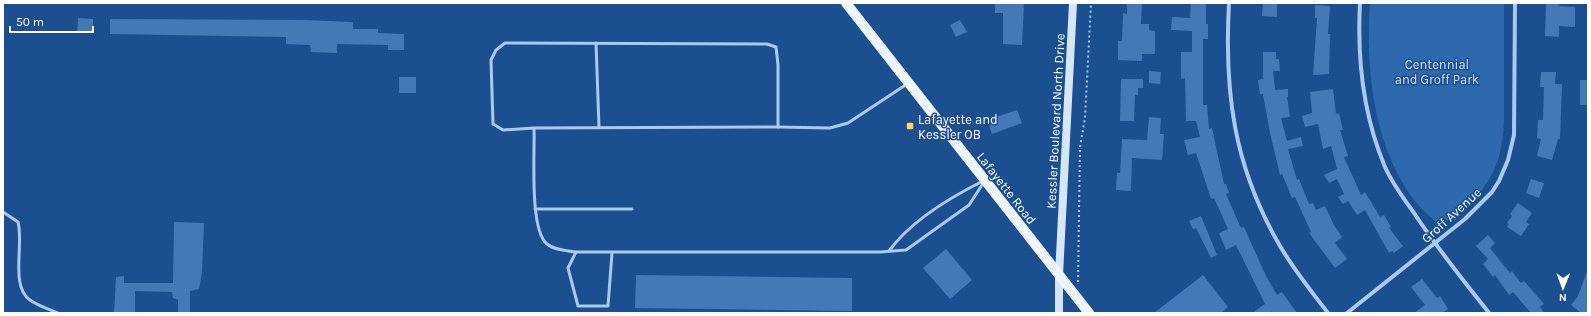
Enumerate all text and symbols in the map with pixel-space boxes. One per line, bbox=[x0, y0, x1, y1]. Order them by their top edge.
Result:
scale bar bbox=[10, 8, 93, 34]
text: 50 m bbox=[16, 15, 44, 29]
street label: Kessler Boulevard North Drive bbox=[1043, 33, 1068, 209]
park label: Centennial and Groff Park bbox=[1395, 57, 1479, 87]
place label: Lafayette and Kessler OB bbox=[918, 112, 998, 142]
marker: Lafayette and Kessler OB bbox=[905, 121, 915, 131]
street label: Lafayette Road bbox=[974, 149, 1039, 227]
street label: Groff Avenue bbox=[1418, 185, 1484, 246]
north arrow bbox=[1543, 268, 1583, 308]
text: N bbox=[1559, 291, 1567, 304]

